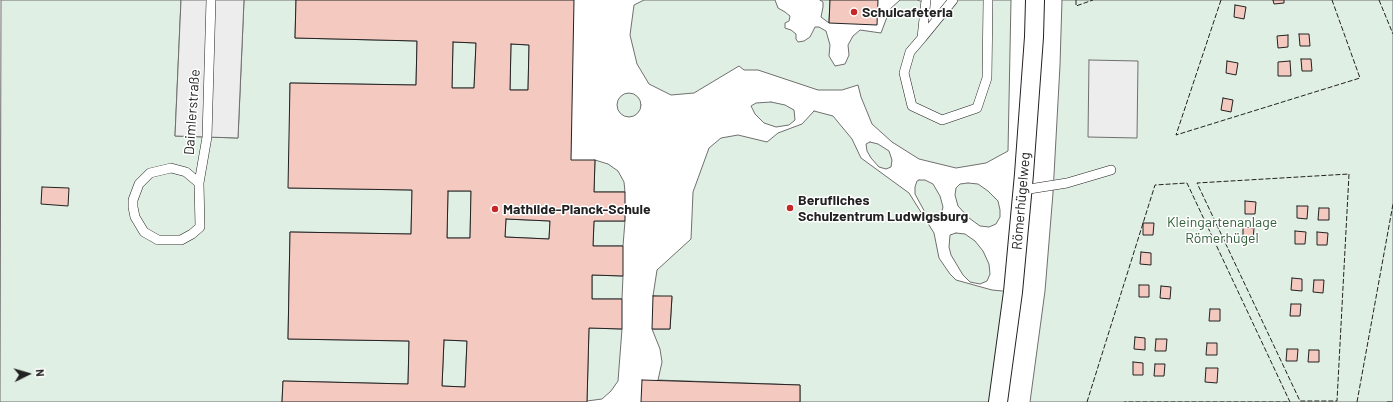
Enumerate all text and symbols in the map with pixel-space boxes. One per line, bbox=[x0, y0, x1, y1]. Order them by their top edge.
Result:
place label: Schulcafeteria bbox=[862, 4, 953, 20]
marker: Schulcafeteria bbox=[849, 7, 859, 17]
street label: Daimlerstraße bbox=[181, 69, 203, 155]
street label: Römerhügelweg bbox=[1008, 151, 1034, 251]
place label: Berufliches Schulzentrum Ludwigsburg bbox=[798, 192, 968, 224]
place label: Mathilde-Planck-Schule bbox=[503, 201, 651, 217]
marker: Berufliches Schulzentrum Ludwigsburg bbox=[785, 203, 795, 213]
marker: Mathilde-Planck-Schule bbox=[490, 204, 500, 214]
park label: Kleingartenanlage Römerhügel bbox=[1167, 214, 1277, 246]
north arrow bbox=[8, 354, 48, 394]
text: N bbox=[34, 369, 47, 377]

